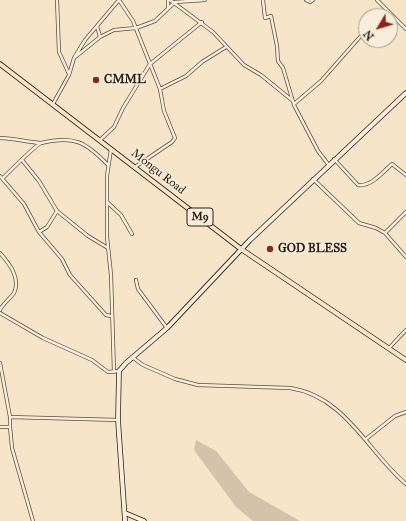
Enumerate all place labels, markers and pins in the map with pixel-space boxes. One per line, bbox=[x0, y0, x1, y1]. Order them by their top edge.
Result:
place label: CMML bbox=[104, 73, 146, 87]
marker: CMML bbox=[91, 75, 101, 85]
place label: GOD BLESS bbox=[278, 242, 347, 256]
marker: GOD BLESS bbox=[265, 244, 275, 254]

